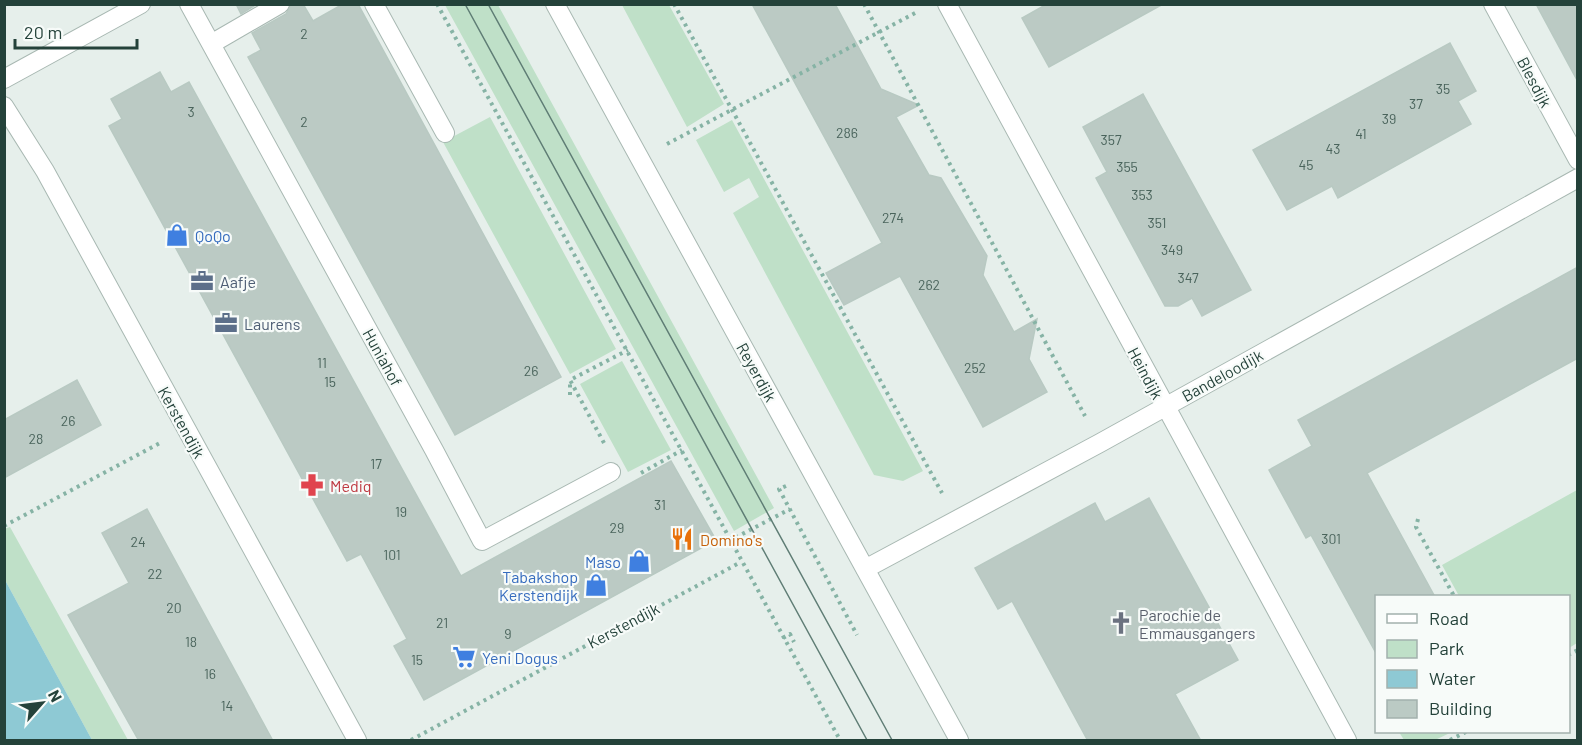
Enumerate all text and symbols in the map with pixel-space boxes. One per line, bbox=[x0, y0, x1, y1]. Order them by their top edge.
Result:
scale bar bbox=[15, 12, 136, 50]
text: 20 m bbox=[24, 21, 62, 43]
house number: 2 bbox=[300, 25, 308, 42]
street label: Blesdijk bbox=[1514, 53, 1556, 111]
house number: 35 bbox=[1436, 80, 1450, 97]
house number: 37 bbox=[1409, 95, 1423, 112]
house number: 3 bbox=[187, 103, 195, 120]
house number: 39 bbox=[1382, 110, 1396, 127]
house number: 2 bbox=[300, 113, 308, 130]
house number: 286 bbox=[836, 124, 858, 141]
house number: 41 bbox=[1355, 125, 1367, 142]
house number: 357 bbox=[1100, 131, 1122, 148]
house number: 43 bbox=[1326, 140, 1340, 157]
house number: 45 bbox=[1299, 156, 1313, 173]
house number: 355 bbox=[1116, 158, 1138, 175]
house number: 353 bbox=[1131, 186, 1153, 203]
house number: 274 bbox=[882, 209, 904, 226]
house number: 351 bbox=[1148, 214, 1166, 231]
shop icon: QoQo bbox=[164, 222, 190, 248]
place label: QoQo bbox=[195, 226, 231, 245]
house number: 349 bbox=[1161, 241, 1183, 258]
office icon: Aafje bbox=[189, 268, 215, 294]
house number: 347 bbox=[1177, 269, 1199, 286]
place label: Aafje bbox=[220, 272, 256, 291]
house number: 262 bbox=[918, 276, 940, 293]
office icon: Laurens bbox=[213, 310, 239, 336]
place label: Laurens bbox=[244, 314, 300, 333]
street label: Huniahof bbox=[359, 325, 407, 389]
street label: Reyerdijk bbox=[733, 339, 781, 405]
street label: Heindijk bbox=[1124, 344, 1168, 402]
street label: Bandeloodijk bbox=[1178, 345, 1266, 405]
house number: 11 bbox=[317, 354, 327, 371]
house number: 252 bbox=[964, 359, 986, 376]
house number: 26 bbox=[524, 362, 538, 379]
house number: 15 bbox=[324, 373, 336, 390]
street label: Kerstendijk bbox=[155, 383, 209, 461]
house number: 26 bbox=[61, 412, 75, 429]
house number: 28 bbox=[29, 430, 43, 447]
house number: 17 bbox=[370, 455, 382, 472]
pharmacy icon: Mediq bbox=[299, 472, 325, 498]
place label: Mediq bbox=[330, 476, 372, 495]
house number: 31 bbox=[654, 496, 666, 513]
house number: 19 bbox=[395, 503, 407, 520]
house number: 29 bbox=[610, 519, 624, 536]
restaurant icon: Domino's bbox=[669, 526, 695, 552]
place label: Domino's bbox=[700, 530, 762, 549]
house number: 301 bbox=[1321, 530, 1341, 547]
house number: 24 bbox=[130, 533, 146, 550]
house number: 101 bbox=[383, 546, 401, 563]
shop icon: Maso bbox=[626, 548, 652, 574]
place label: Maso bbox=[585, 552, 621, 571]
house number: 22 bbox=[147, 565, 163, 582]
place label: Tabakshop Kerstendijk bbox=[499, 567, 578, 604]
shop icon: Tabakshop Kerstendijk bbox=[583, 572, 609, 598]
legend bbox=[1375, 595, 1570, 733]
street label: Kerstendijk bbox=[584, 598, 662, 652]
house number: 20 bbox=[166, 599, 182, 616]
place label: Parochie de Emmausgangers bbox=[1139, 605, 1256, 642]
text: Road bbox=[1429, 607, 1469, 629]
church icon: Parochie de Emmausgangers bbox=[1108, 610, 1134, 636]
house number: 21 bbox=[436, 614, 448, 631]
house number: 9 bbox=[504, 625, 512, 642]
house number: 18 bbox=[185, 633, 197, 650]
text: Park bbox=[1429, 637, 1464, 659]
supermarket icon: Yeni Dogus bbox=[451, 644, 477, 670]
place label: Yeni Dogus bbox=[482, 648, 558, 667]
house number: 15 bbox=[411, 651, 423, 668]
house number: 16 bbox=[204, 665, 216, 682]
text: Water bbox=[1429, 667, 1476, 689]
north arrow bbox=[12, 673, 72, 733]
text: N bbox=[45, 687, 67, 705]
house number: 14 bbox=[221, 697, 233, 714]
text: Building bbox=[1429, 697, 1492, 719]

